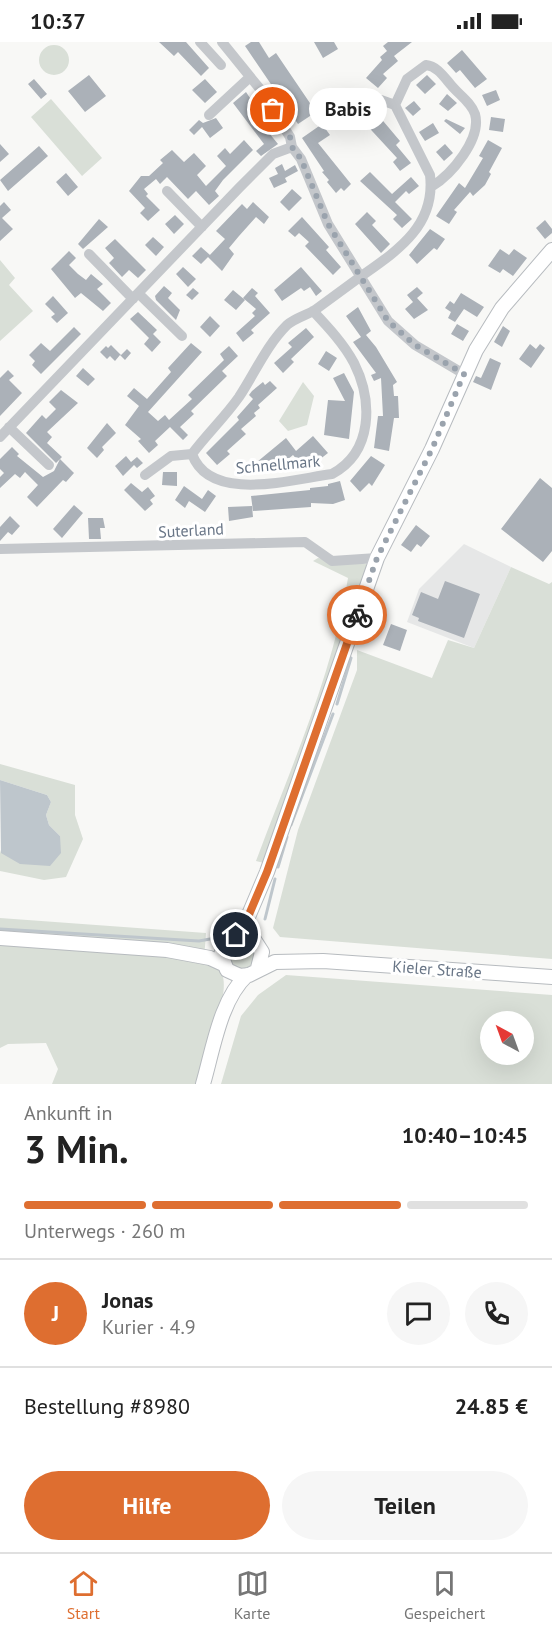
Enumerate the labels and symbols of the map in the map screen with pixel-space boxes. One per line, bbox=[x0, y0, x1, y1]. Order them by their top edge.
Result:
pin bbox=[247, 84, 298, 135]
callout: Babis bbox=[309, 89, 387, 131]
street label: Schnellmark bbox=[235, 450, 321, 478]
street label: Suterland bbox=[158, 518, 224, 542]
courier bbox=[327, 585, 387, 645]
pin bbox=[210, 909, 261, 960]
street label: Kieler Straße bbox=[392, 956, 482, 982]
north arrow bbox=[480, 1011, 534, 1065]

